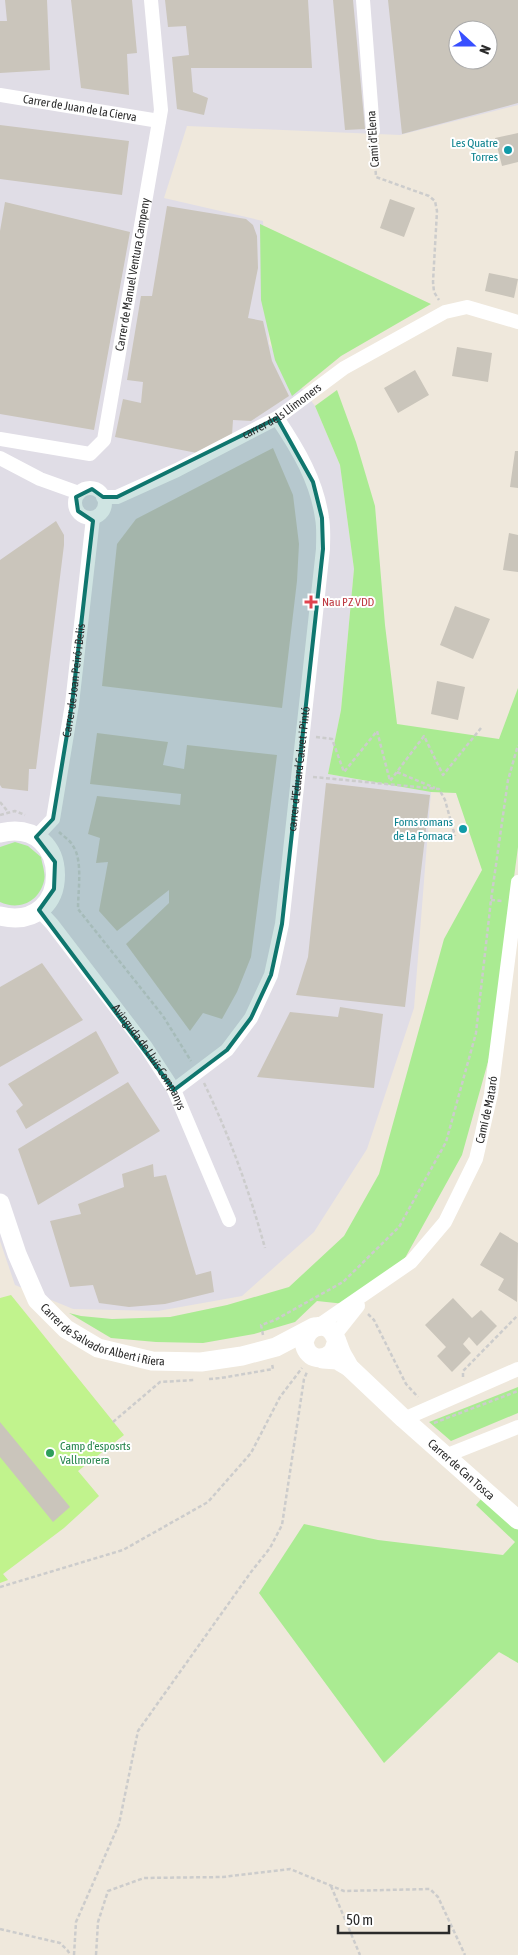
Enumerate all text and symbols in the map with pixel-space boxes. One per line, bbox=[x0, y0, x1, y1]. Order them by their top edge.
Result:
north arrow bbox=[448, 20, 498, 70]
text: N bbox=[476, 43, 494, 56]
street label: Carrer de Juan de la Cierva bbox=[22, 92, 138, 124]
street label: Camí d'Elena bbox=[364, 110, 382, 168]
place label: Les Quatre Torres bbox=[451, 136, 498, 164]
marker: Les Quatre Torres bbox=[502, 144, 514, 156]
street label: Carrer de Manuel Ventura Campeny bbox=[112, 197, 153, 352]
street label: carrer dels Llimoners bbox=[240, 380, 324, 442]
marker: Nau PZ VDD bbox=[304, 595, 318, 609]
place label: Nau PZ VDD bbox=[322, 595, 375, 609]
street label: Carrer de Joan Peiró i Belis bbox=[60, 623, 88, 738]
street label: carrer d'Eduard Calvet i Pintó bbox=[285, 705, 313, 832]
place label: Forns romans de La Fornaca bbox=[393, 815, 453, 843]
marker: Forns romans de La Fornaca bbox=[457, 823, 469, 835]
street label: Avinguda de Lluís Companys bbox=[109, 1001, 189, 1112]
street label: Camí de Mataró bbox=[473, 1075, 500, 1145]
street label: Carrer de Salvador Albert i Riera bbox=[38, 1301, 165, 1368]
street label: Carrer de Can Tosca bbox=[425, 1436, 497, 1503]
place label: Camp d'esposrts Vallmorera bbox=[60, 1439, 131, 1467]
marker: Camp d'esposrts Vallmorera bbox=[44, 1447, 56, 1459]
scale bar bbox=[338, 1902, 449, 1934]
text: 50 m bbox=[346, 1911, 373, 1928]

